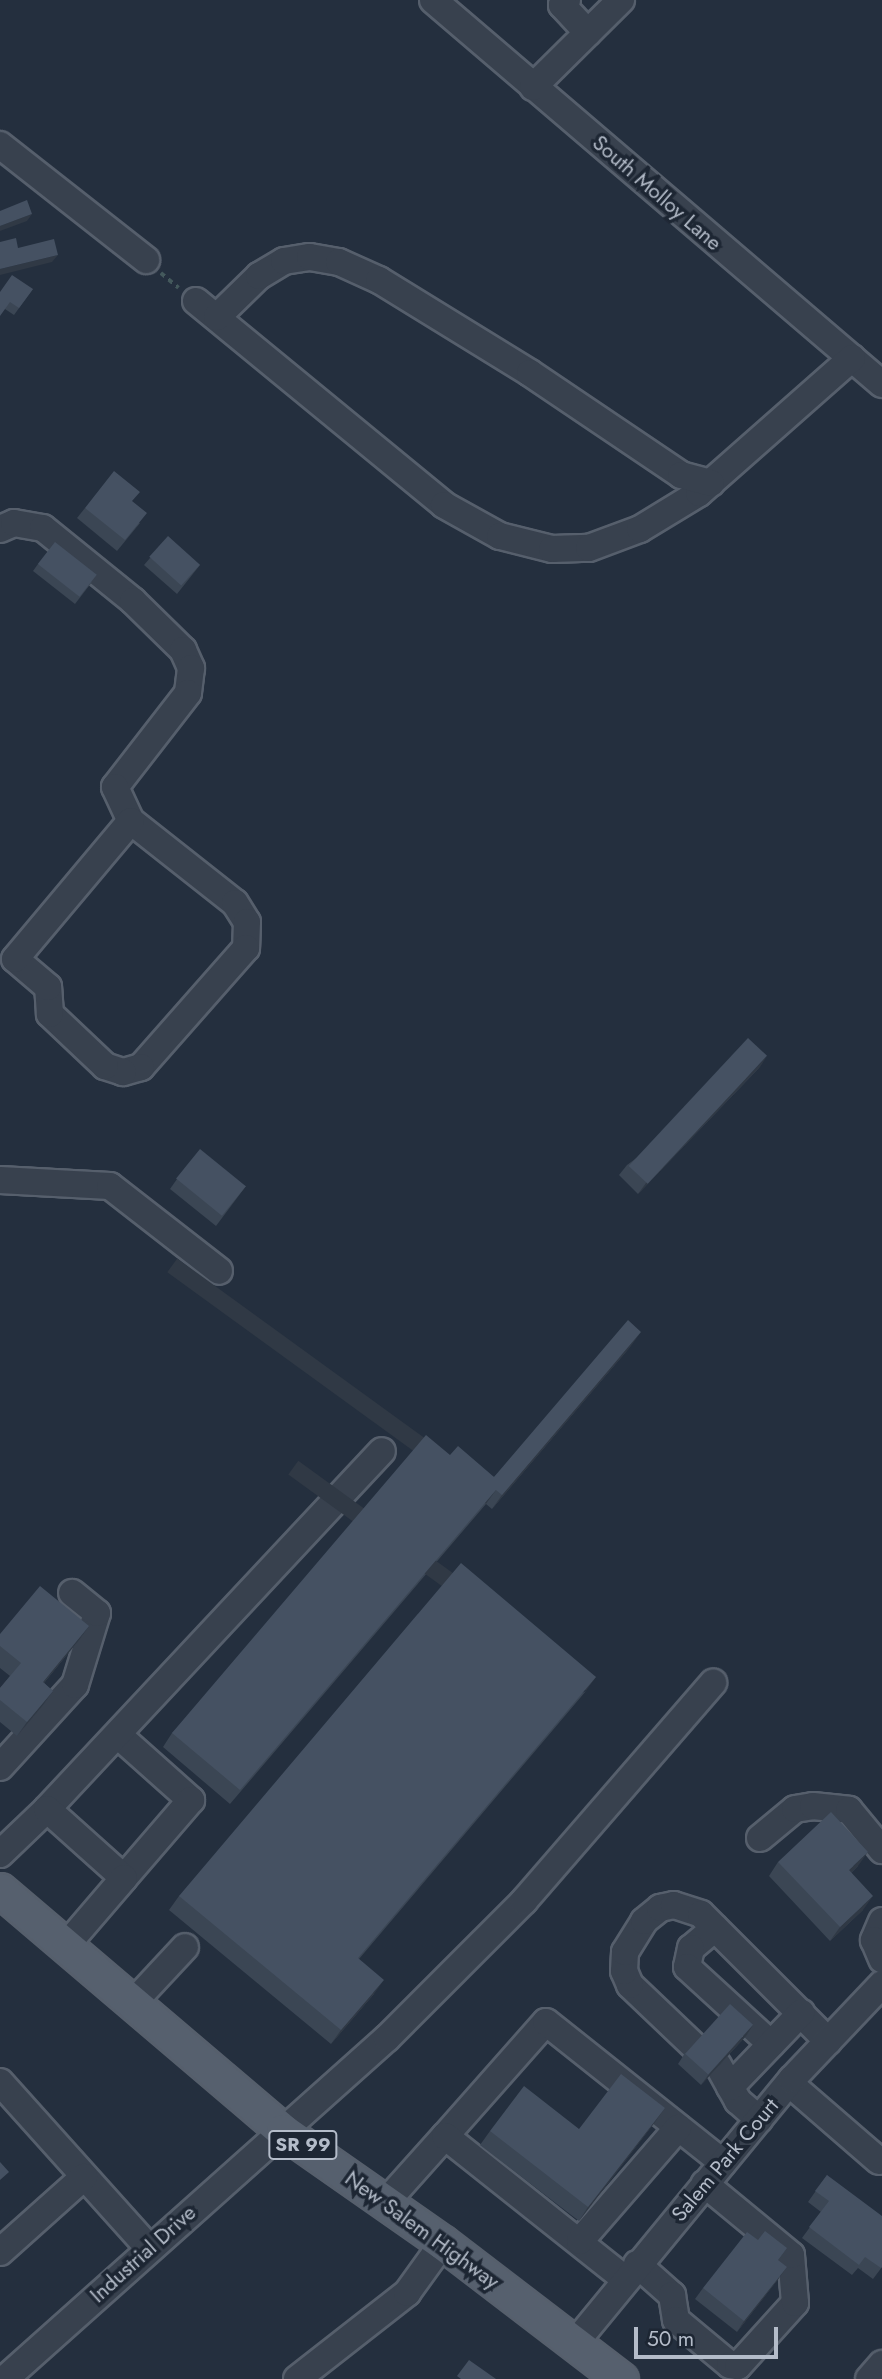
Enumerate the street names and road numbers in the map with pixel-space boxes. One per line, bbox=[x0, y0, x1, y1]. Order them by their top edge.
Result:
street label: South Molloy Lane bbox=[587, 130, 727, 256]
street label: Salem Park Court bbox=[666, 2093, 784, 2227]
road number: SR 99 bbox=[268, 2130, 338, 2160]
street label: New Salem Highway bbox=[340, 2166, 504, 2294]
street label: Industrial Drive bbox=[85, 2200, 201, 2308]

